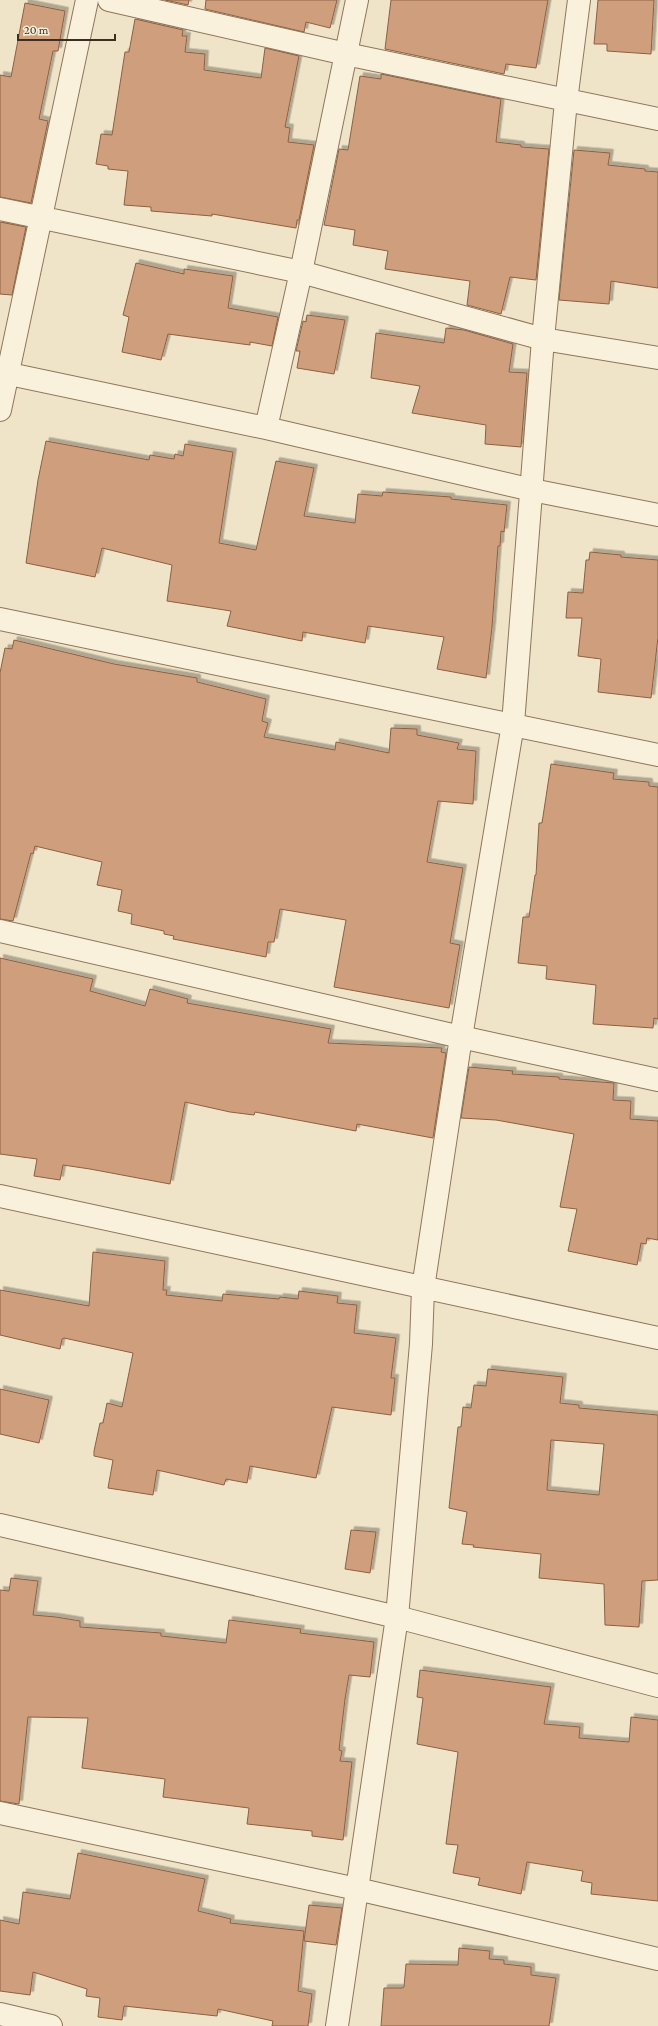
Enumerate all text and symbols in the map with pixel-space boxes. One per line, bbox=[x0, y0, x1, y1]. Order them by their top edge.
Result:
scale bar bbox=[18, 16, 115, 42]
text: 20 m bbox=[24, 23, 49, 37]

